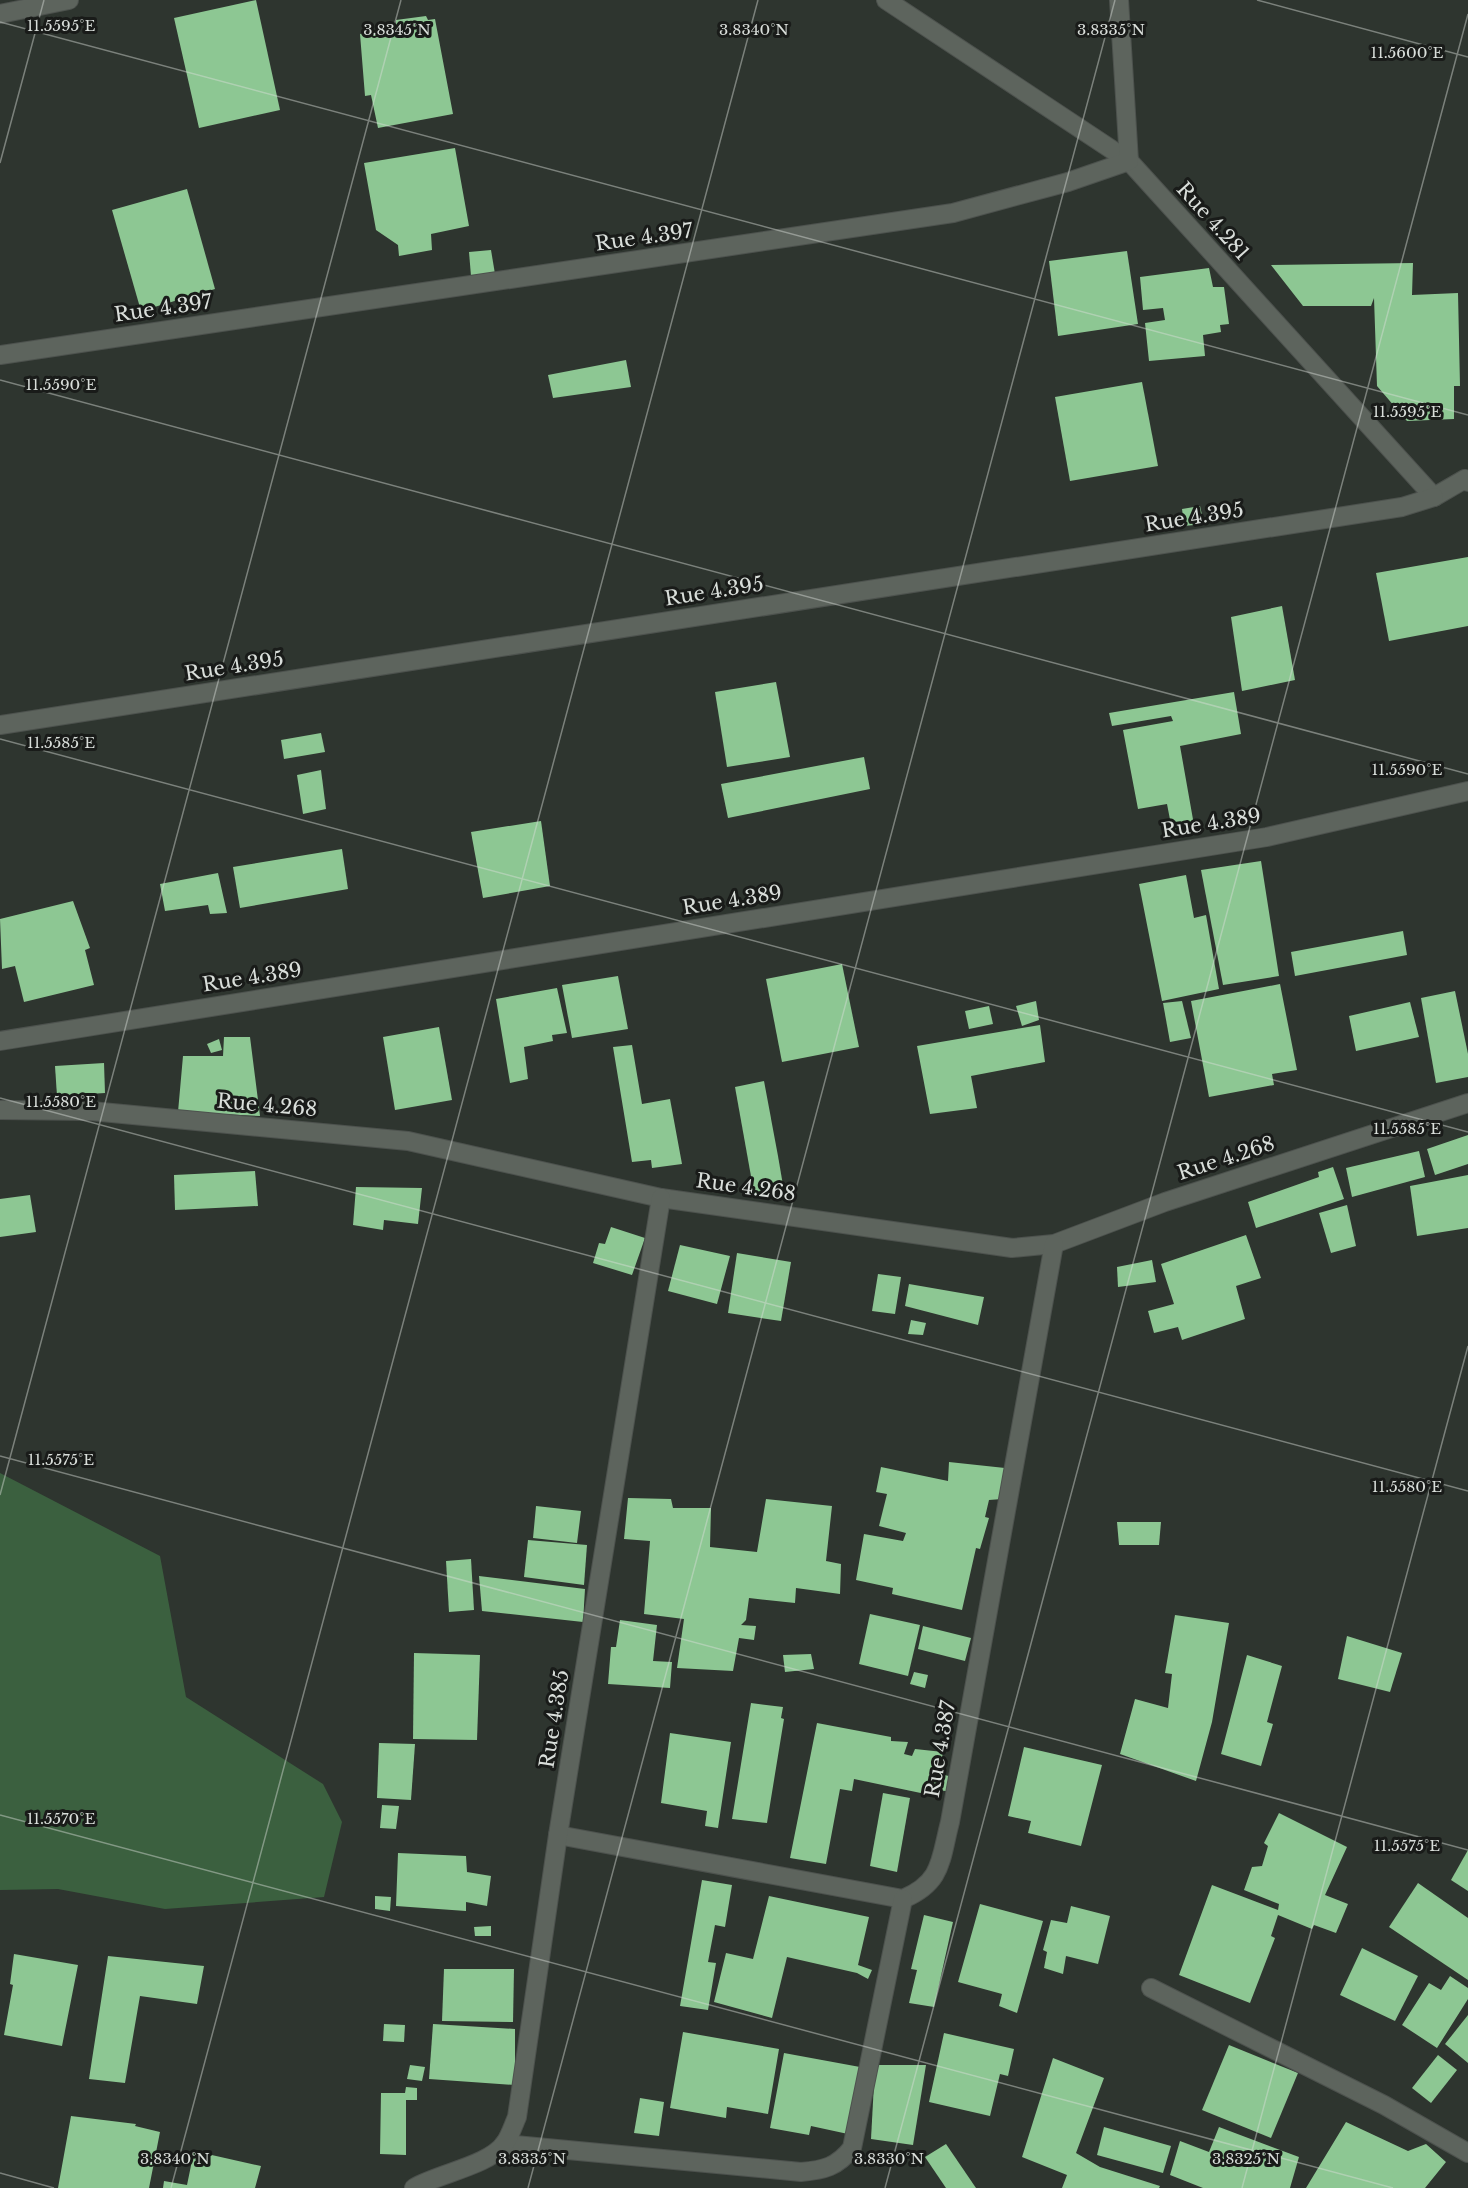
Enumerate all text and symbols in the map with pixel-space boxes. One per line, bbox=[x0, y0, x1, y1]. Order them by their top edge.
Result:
text: 11.5595°E bbox=[27, 16, 95, 35]
text: 3.8345°N bbox=[363, 20, 431, 39]
text: 3.8340°N bbox=[719, 20, 789, 39]
text: 3.8335°N bbox=[1077, 20, 1145, 39]
text: 11.5600°E bbox=[1370, 43, 1444, 62]
street label: Rue 4.281 bbox=[1172, 177, 1254, 265]
street label: Rue 4.397 bbox=[594, 218, 695, 256]
street label: Rue 4.397 bbox=[113, 289, 214, 327]
text: 11.5590°E bbox=[26, 375, 97, 394]
text: 11.5595°E bbox=[1373, 402, 1441, 421]
street label: Rue 4.395 bbox=[1143, 497, 1245, 537]
street label: Rue 4.395 bbox=[663, 571, 765, 611]
street label: Rue 4.395 bbox=[183, 646, 285, 686]
text: 11.5585°E bbox=[27, 733, 95, 752]
text: 11.5590°E bbox=[1372, 760, 1443, 779]
street label: Rue 4.389 bbox=[1159, 803, 1263, 843]
street label: Rue 4.389 bbox=[680, 880, 784, 920]
street label: Rue 4.389 bbox=[200, 957, 304, 997]
street label: Rue 4.268 bbox=[216, 1089, 318, 1121]
text: 11.5580°E bbox=[26, 1092, 96, 1111]
text: 11.5585°E bbox=[1373, 1119, 1441, 1138]
street label: Rue 4.268 bbox=[1174, 1131, 1278, 1185]
street label: Rue 4.268 bbox=[694, 1168, 798, 1206]
text: 11.5575°E bbox=[28, 1450, 94, 1469]
text: 11.5580°E bbox=[1372, 1477, 1442, 1496]
street label: Rue 4.385 bbox=[534, 1668, 574, 1770]
street label: Rue 4.387 bbox=[920, 1698, 960, 1799]
text: 11.5570°E bbox=[27, 1809, 95, 1828]
text: 11.5575°E bbox=[1374, 1836, 1440, 1855]
text: 3.8340°N bbox=[140, 2149, 210, 2168]
text: 3.8335°N bbox=[498, 2149, 566, 2168]
text: 3.8330°N bbox=[854, 2149, 924, 2168]
text: 3.8325°N bbox=[1212, 2149, 1280, 2168]

